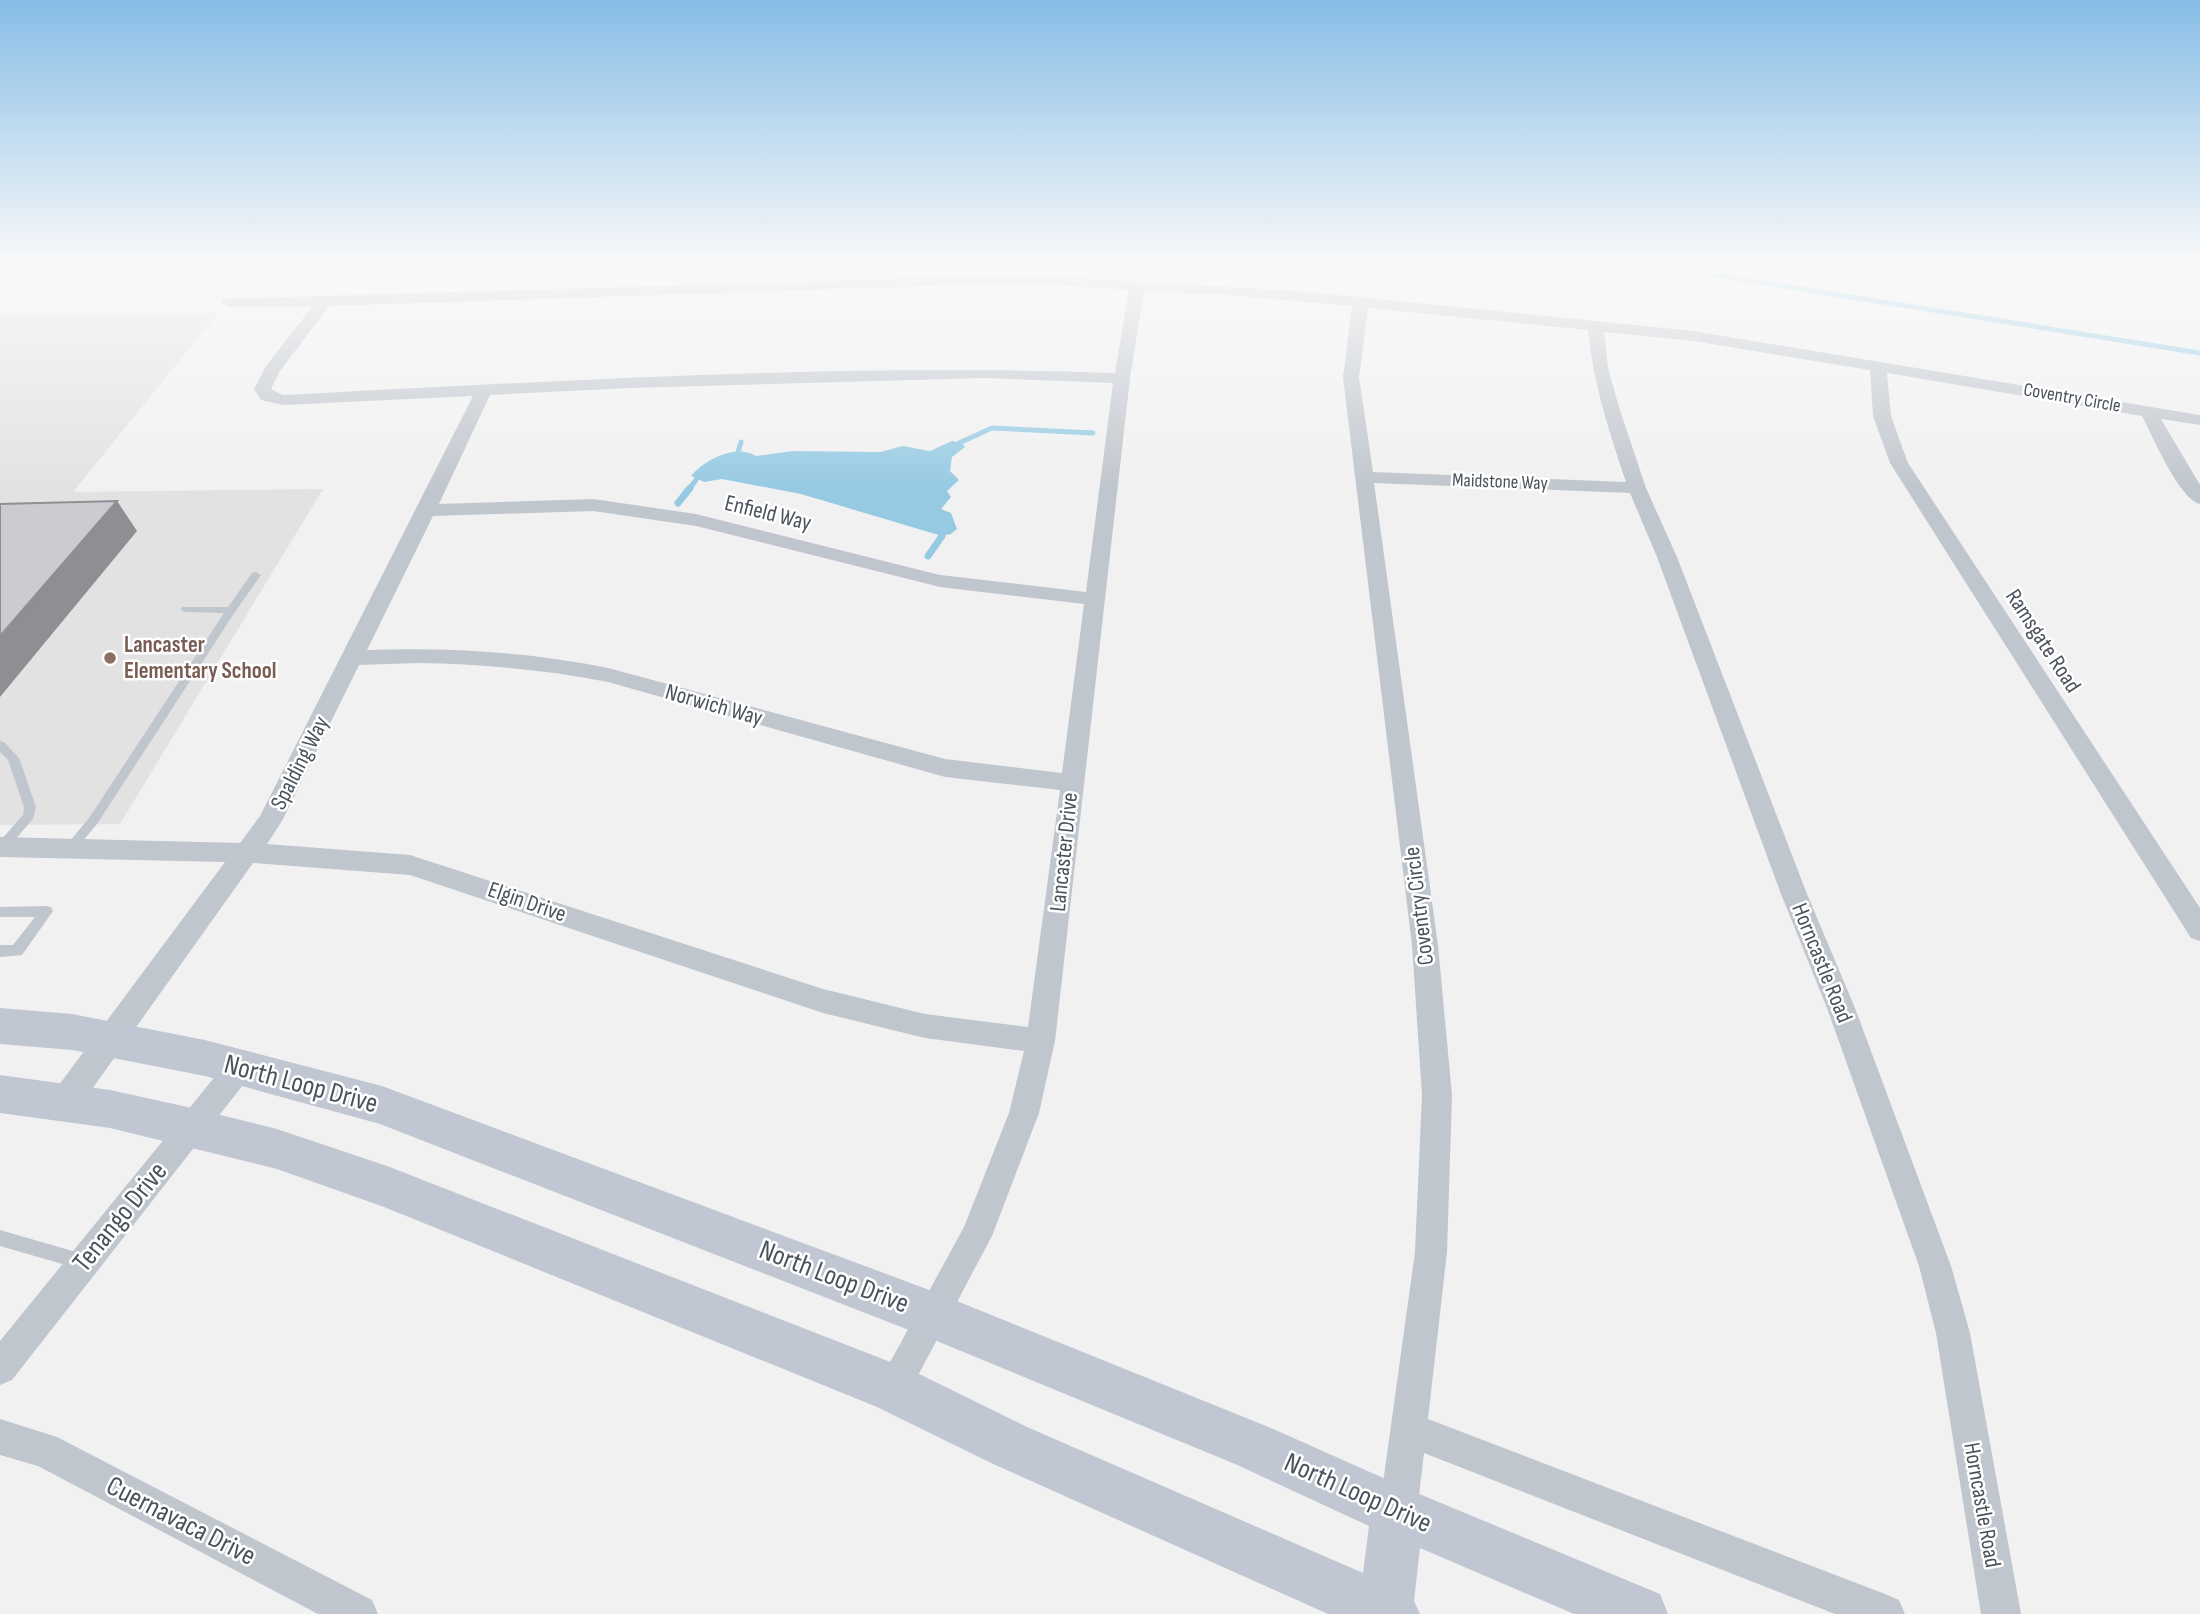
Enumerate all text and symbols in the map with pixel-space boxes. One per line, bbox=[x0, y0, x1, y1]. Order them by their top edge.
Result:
street label: Coventry Circle bbox=[2022, 378, 2122, 418]
street label: Maidstone Way bbox=[1452, 469, 1549, 495]
street label: Enfield Way bbox=[722, 489, 814, 537]
street label: Ramsgate Road bbox=[1999, 584, 2087, 698]
place label: Lancaster Elementary School bbox=[124, 631, 276, 685]
marker: Lancaster Elementary School bbox=[102, 650, 118, 666]
street label: Norwich Way bbox=[662, 678, 766, 732]
street label: Spalding Way bbox=[265, 712, 335, 814]
street label: Lancaster Drive bbox=[1044, 791, 1084, 913]
street label: Coventry Circle bbox=[1398, 845, 1440, 967]
street label: Elgin Drive bbox=[484, 876, 570, 928]
street label: Horncastle Road bbox=[1785, 899, 1859, 1027]
street label: North Loop Drive bbox=[221, 1048, 381, 1120]
street label: Tenango Drive bbox=[66, 1156, 174, 1278]
street label: North Loop Drive bbox=[755, 1233, 913, 1321]
street label: Horncastle Road bbox=[1957, 1440, 2007, 1570]
street label: North Loop Drive bbox=[1279, 1446, 1437, 1540]
street label: Cuernavaca Drive bbox=[101, 1469, 261, 1573]

